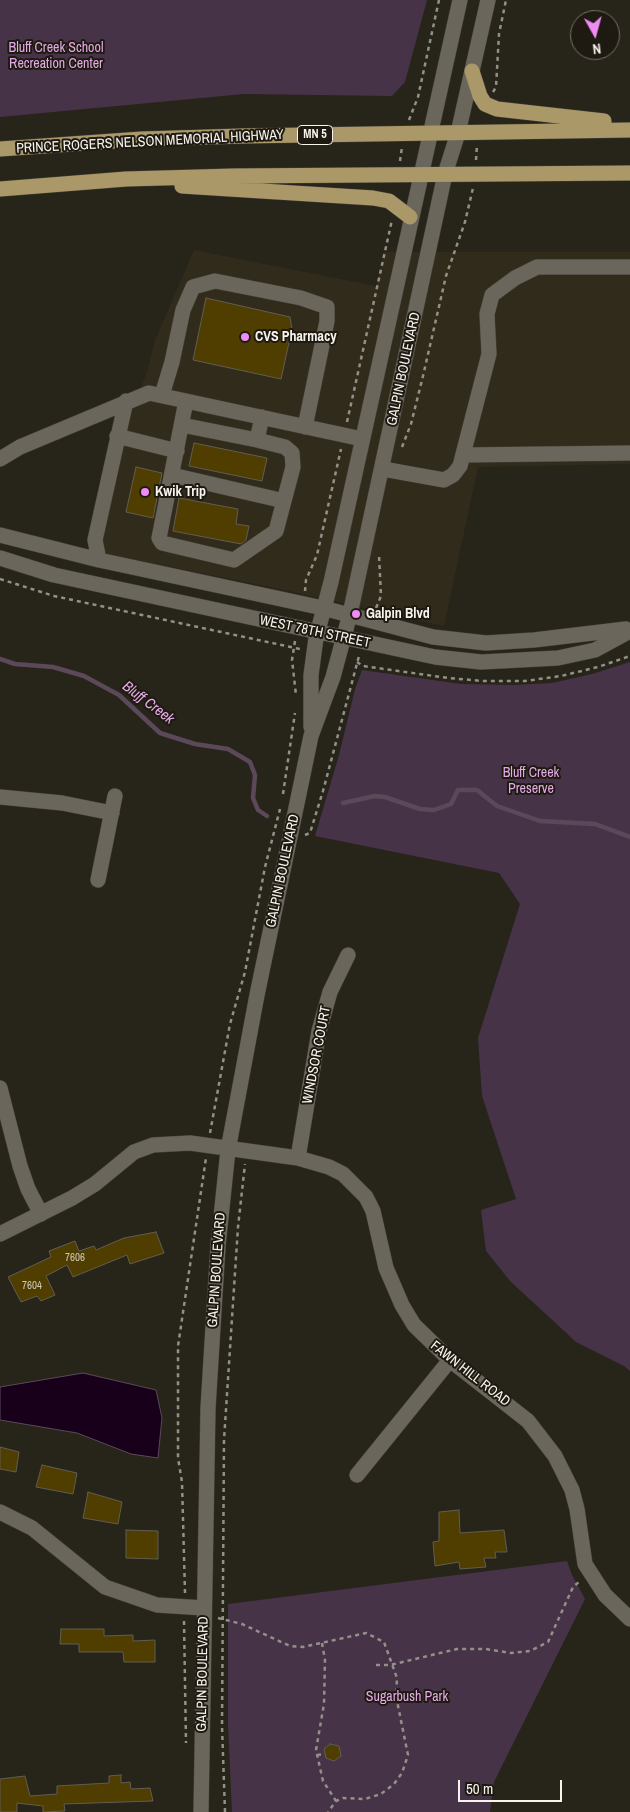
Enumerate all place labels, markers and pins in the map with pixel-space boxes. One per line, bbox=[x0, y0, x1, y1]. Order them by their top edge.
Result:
place label: CVS Pharmacy bbox=[255, 329, 337, 345]
marker: CVS Pharmacy bbox=[239, 331, 251, 343]
place label: Kwik Trip bbox=[155, 484, 206, 500]
marker: Kwik Trip bbox=[139, 486, 151, 498]
place label: Galpin Blvd bbox=[366, 606, 430, 622]
marker: Galpin Blvd bbox=[350, 608, 362, 620]

